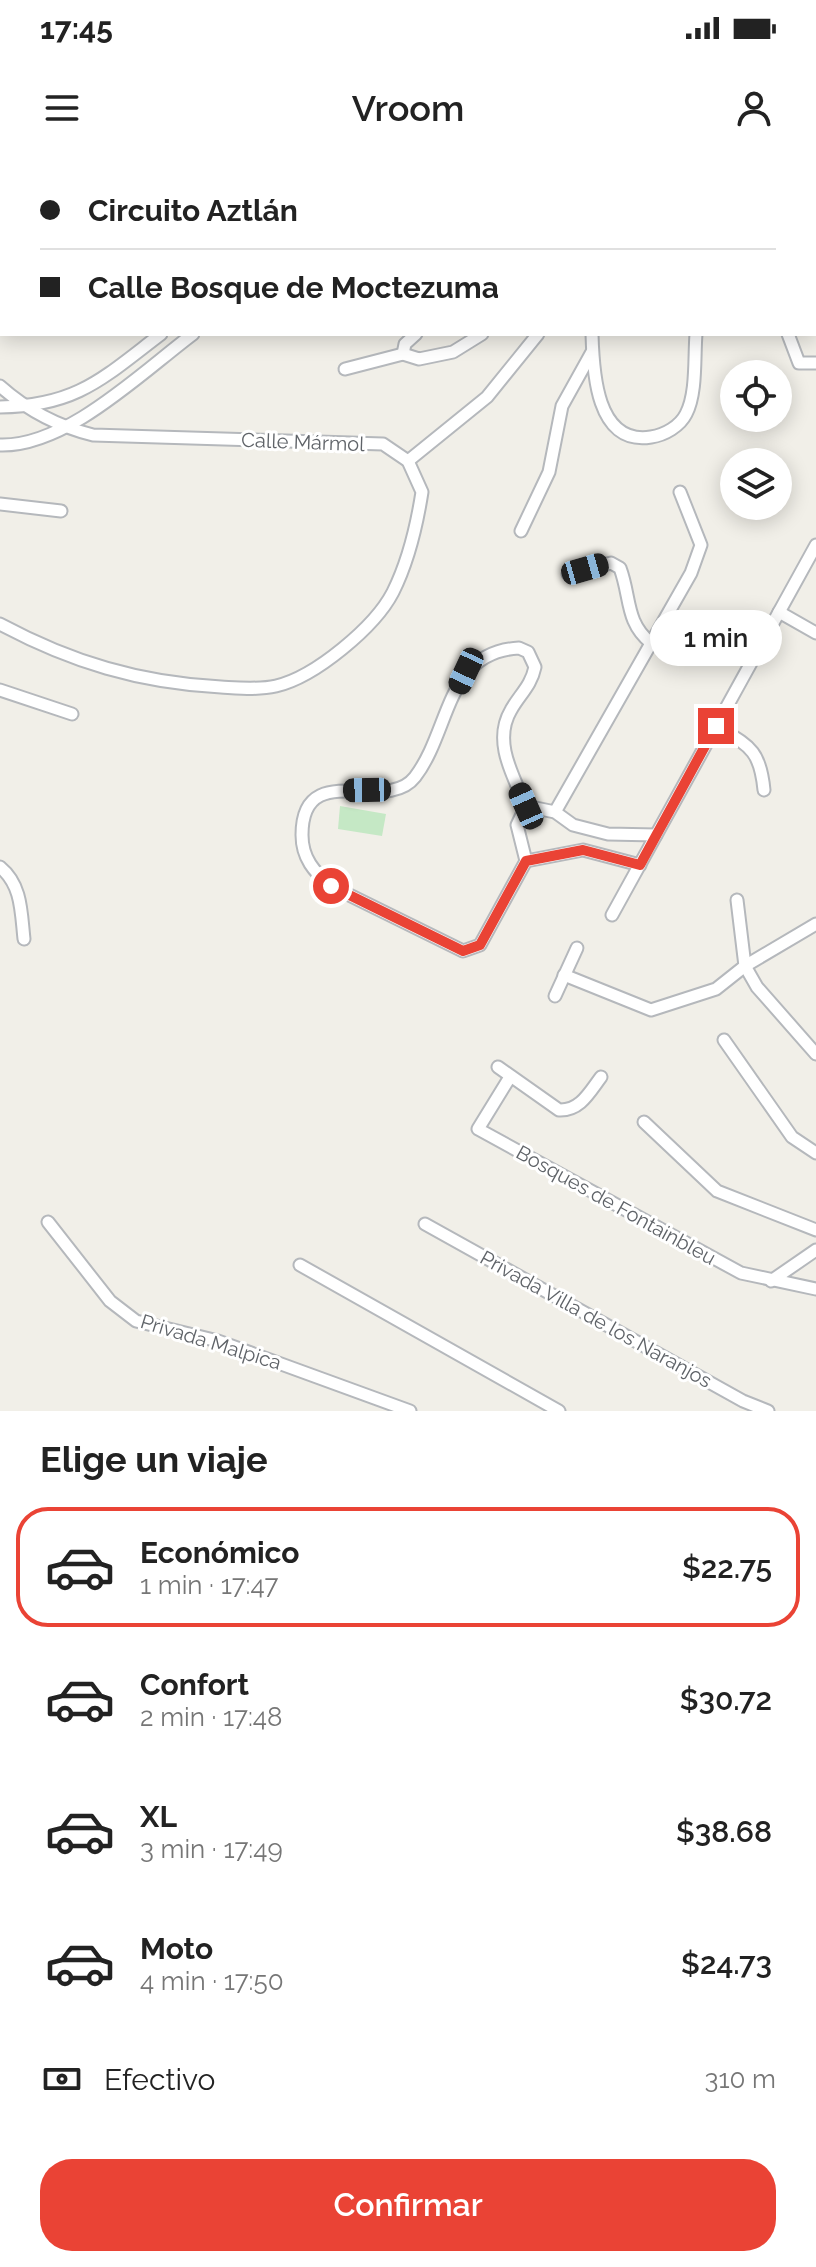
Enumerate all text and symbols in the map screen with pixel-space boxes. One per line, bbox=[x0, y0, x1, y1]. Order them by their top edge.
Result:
text: 17:45 bbox=[40, 11, 113, 46]
icon: menu bbox=[40, 86, 84, 130]
icon: person bbox=[732, 86, 776, 130]
text: Vroom bbox=[352, 87, 464, 129]
text: Circuito Aztlán bbox=[88, 193, 298, 228]
text: Calle Bosque de Moctezuma bbox=[88, 270, 499, 305]
map controls bbox=[720, 360, 792, 520]
button: locate bbox=[720, 360, 792, 432]
street label: Calle Mármol bbox=[241, 428, 366, 456]
button: layers bbox=[720, 448, 792, 520]
car bbox=[559, 551, 611, 587]
callout: 1 min bbox=[650, 610, 782, 666]
text: 1 min bbox=[684, 623, 748, 653]
car bbox=[445, 644, 487, 698]
route end bbox=[698, 708, 734, 744]
car bbox=[343, 778, 391, 802]
car bbox=[505, 779, 547, 833]
route start bbox=[313, 868, 349, 904]
street label: Bosques de Fontainbleu bbox=[512, 1140, 720, 1270]
street label: Privada Villa de los Naranjos bbox=[476, 1245, 716, 1393]
street label: Privada Malpica bbox=[138, 1309, 284, 1375]
text: Elige un viaje bbox=[40, 1438, 268, 1480]
icon: car bbox=[44, 1531, 116, 1603]
text: Económico bbox=[140, 1535, 300, 1570]
text: $22.75 bbox=[682, 1550, 772, 1585]
text: 1 min · 17:47 bbox=[140, 1570, 278, 1600]
icon: car bbox=[44, 1663, 116, 1735]
text: Confort bbox=[140, 1667, 249, 1702]
text: $30.72 bbox=[680, 1682, 772, 1717]
text: 2 min · 17:48 bbox=[140, 1702, 282, 1732]
icon: car bbox=[44, 1795, 116, 1867]
text: XL bbox=[140, 1799, 177, 1834]
text: $38.68 bbox=[676, 1814, 772, 1849]
text: 3 min · 17:49 bbox=[140, 1834, 283, 1864]
icon: car bbox=[44, 1927, 116, 1999]
text: Moto bbox=[140, 1931, 213, 1966]
text: $24.73 bbox=[681, 1946, 772, 1981]
text: 4 min · 17:50 bbox=[140, 1966, 284, 1996]
icon: cash bbox=[40, 2057, 84, 2101]
text: Efectivo bbox=[104, 2062, 215, 2097]
text: 310 m bbox=[705, 2064, 776, 2094]
button: Confirmar bbox=[40, 2159, 776, 2251]

